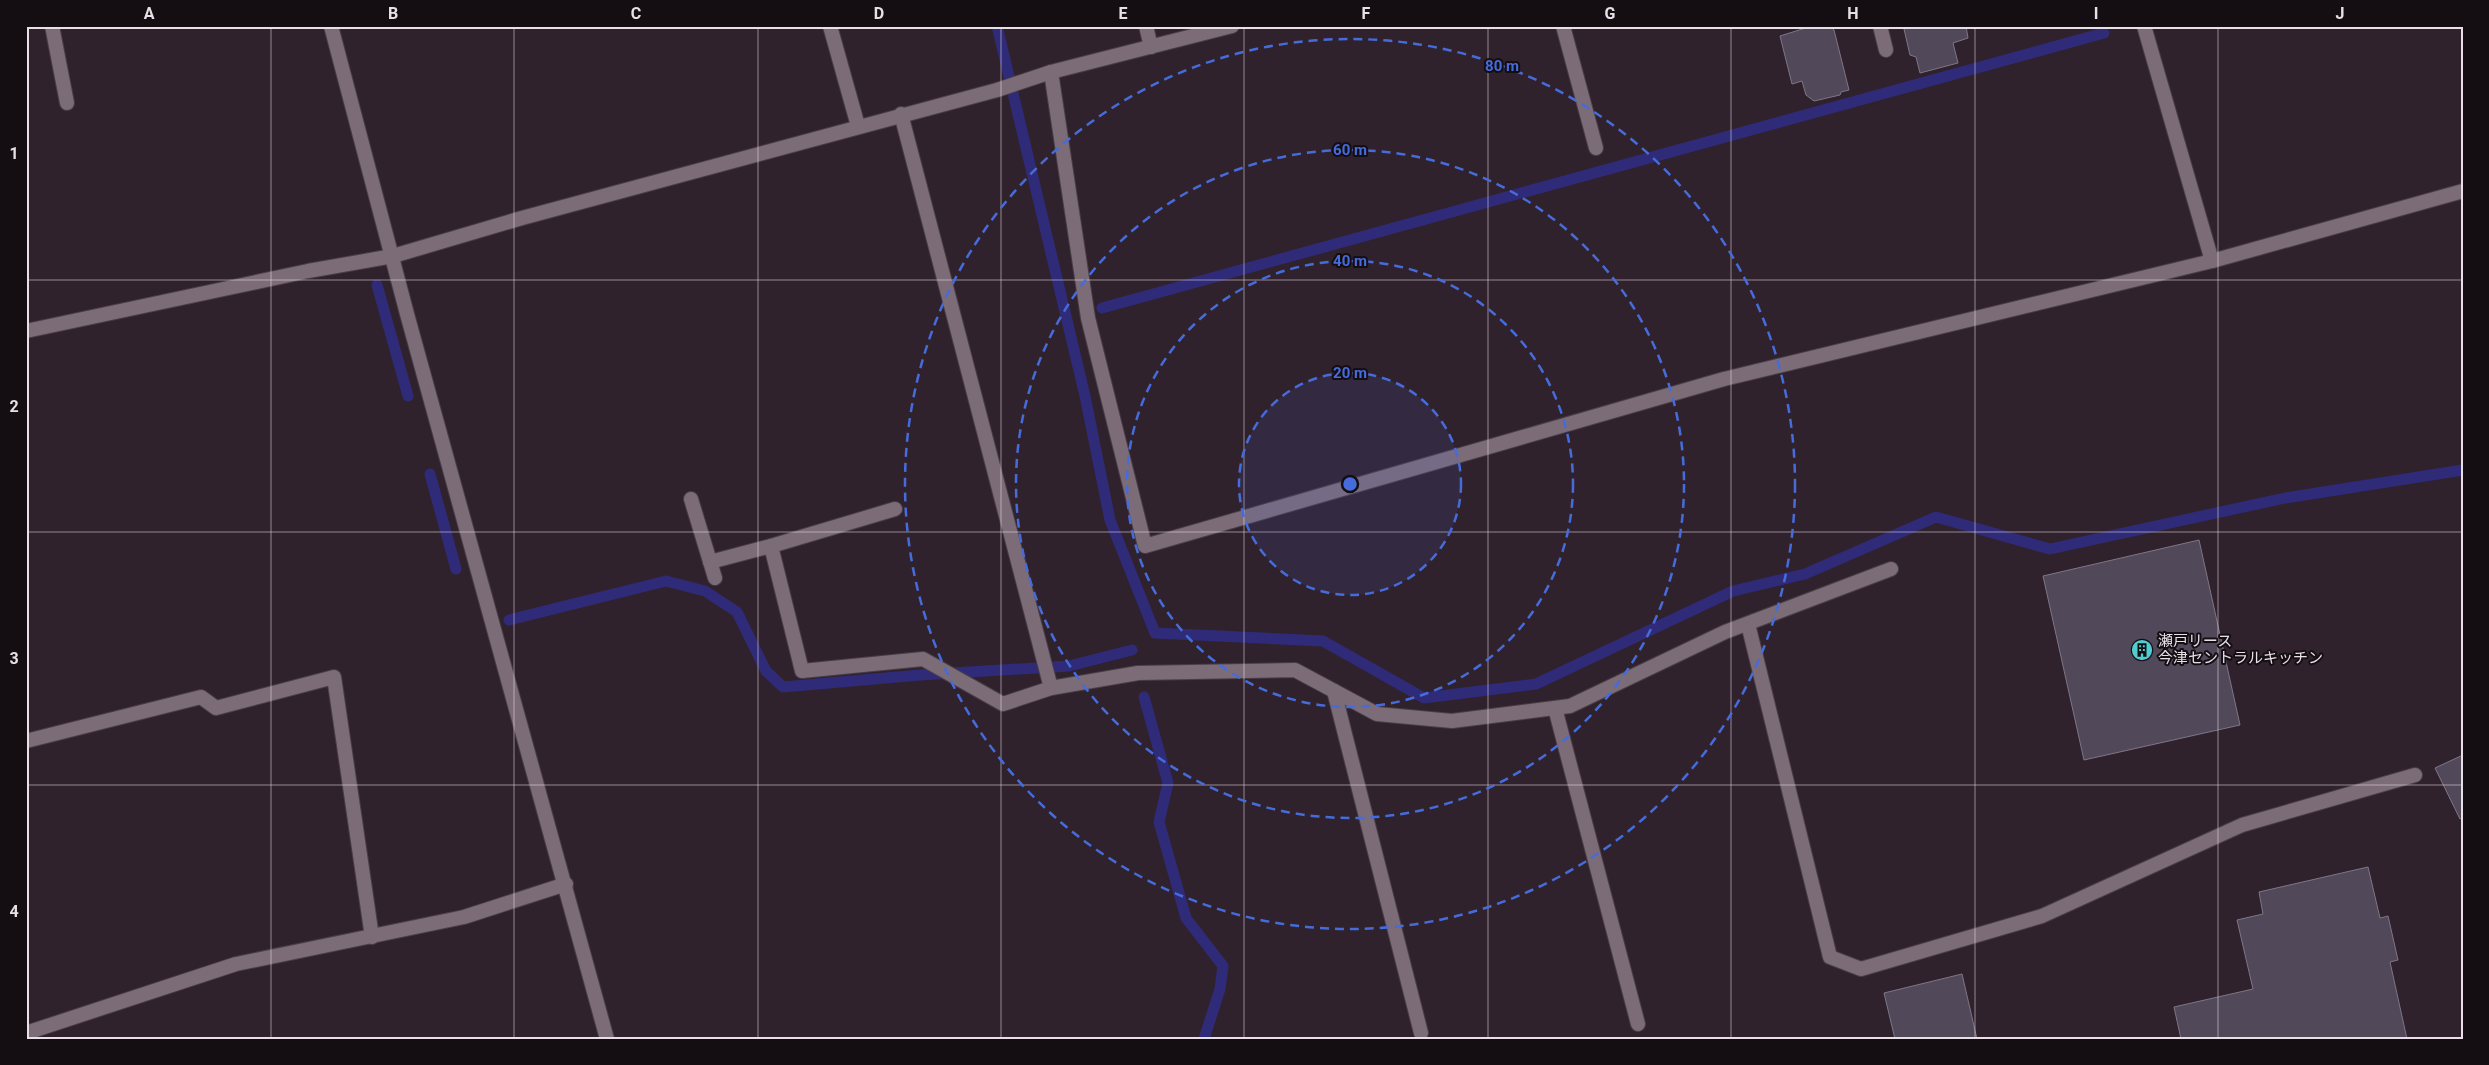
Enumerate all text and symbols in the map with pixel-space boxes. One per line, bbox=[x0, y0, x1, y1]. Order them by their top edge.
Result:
text: A bbox=[144, 4, 155, 23]
text: B bbox=[388, 4, 398, 23]
text: C bbox=[631, 4, 641, 23]
text: D bbox=[874, 4, 884, 23]
text: E bbox=[1119, 4, 1128, 23]
text: F bbox=[1362, 4, 1371, 23]
text: G bbox=[1605, 4, 1616, 23]
text: H bbox=[1847, 4, 1859, 23]
text: I bbox=[2094, 4, 2098, 23]
text: J bbox=[2336, 4, 2344, 23]
text: 80 m bbox=[1485, 57, 1519, 75]
text: 60 m bbox=[1333, 141, 1367, 159]
text: 1 bbox=[9, 144, 19, 163]
text: 40 m bbox=[1333, 252, 1367, 270]
text: 20 m bbox=[1333, 364, 1367, 382]
text: 2 bbox=[9, 397, 19, 416]
centre of rings bbox=[1341, 475, 1359, 493]
place label: 瀬戸リース 今津セントラルキッチン bbox=[2158, 632, 2323, 667]
building icon: 瀬戸リース 今津セントラルキッチン bbox=[2130, 638, 2154, 662]
text: 3 bbox=[9, 649, 19, 668]
text: 4 bbox=[9, 902, 19, 921]

